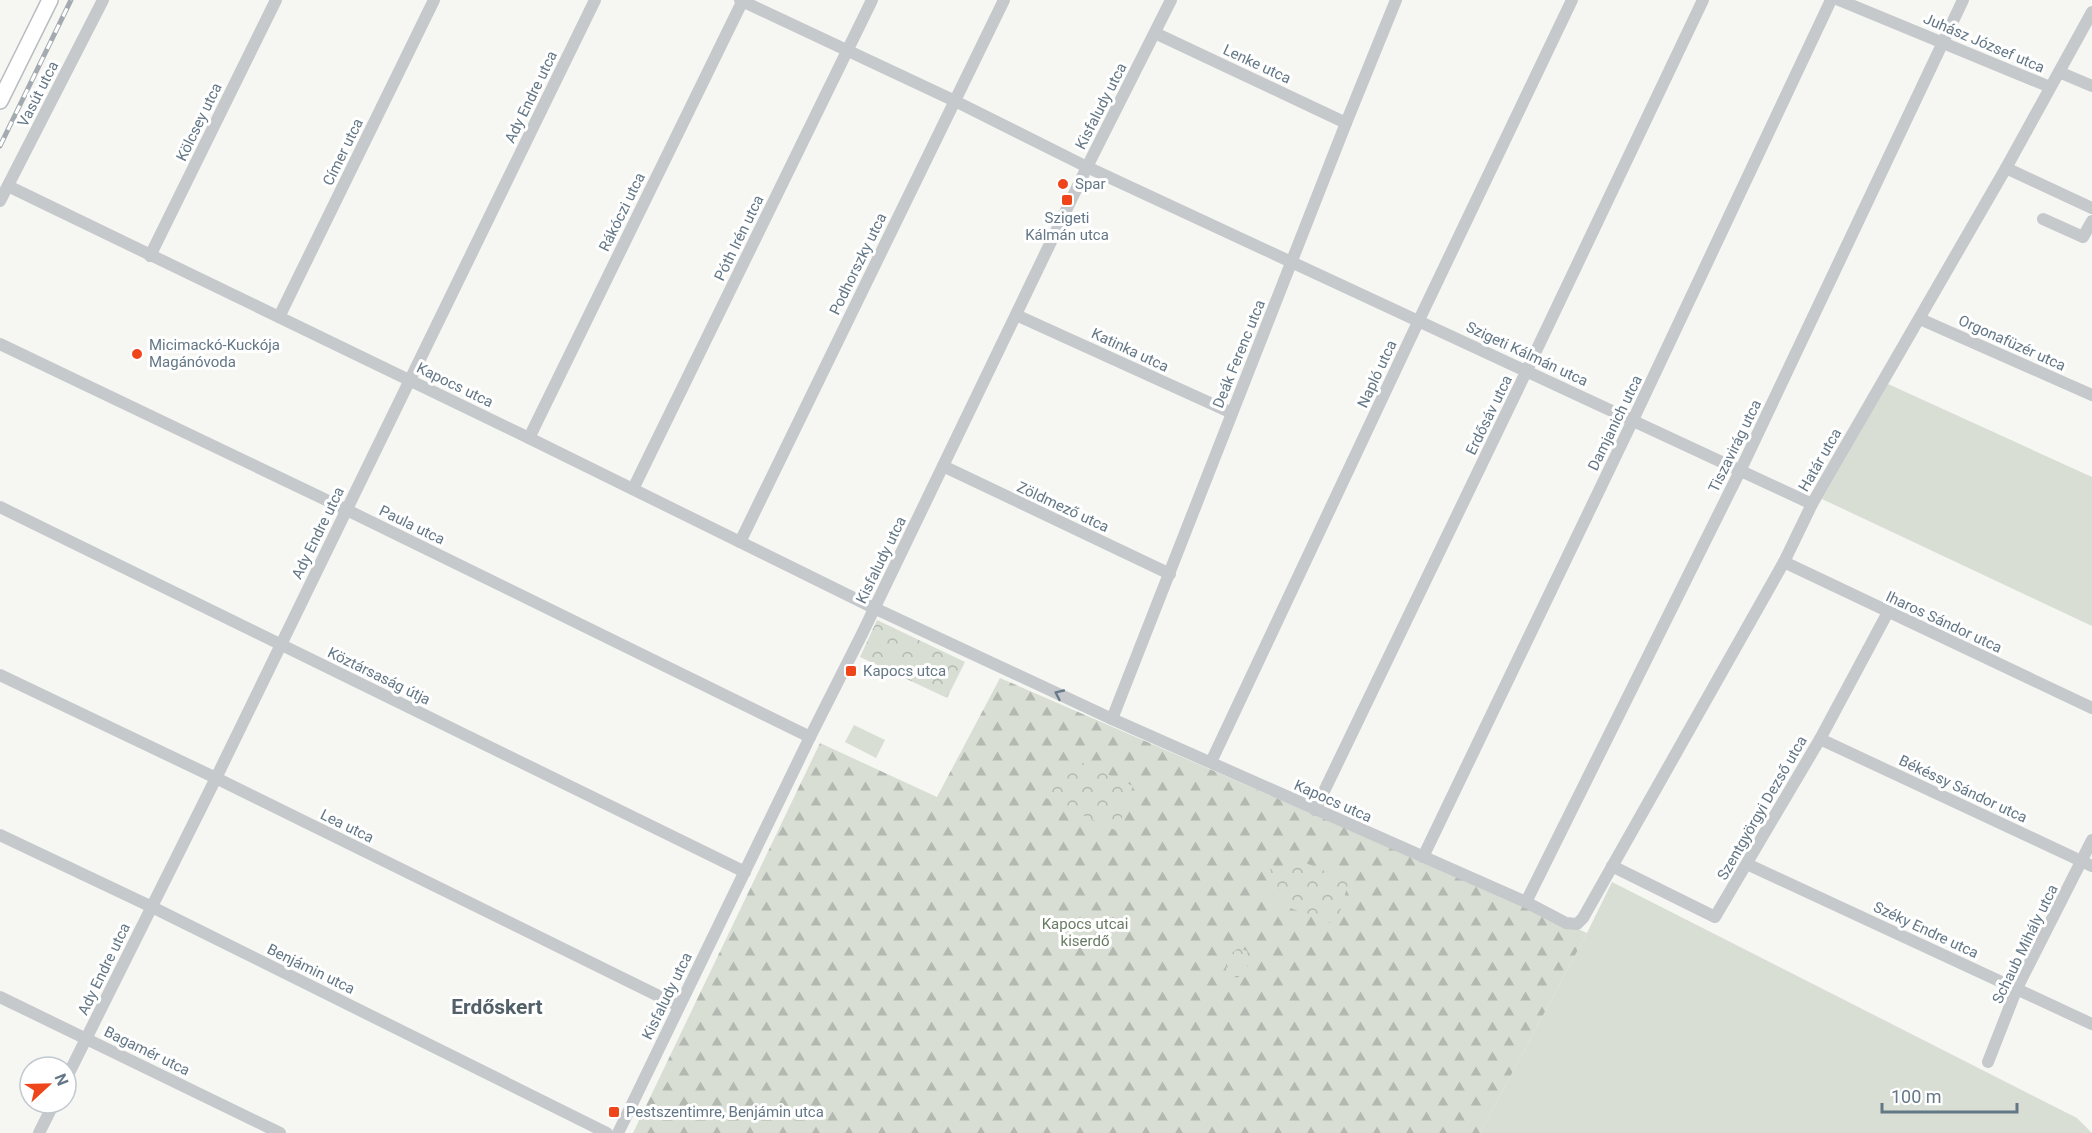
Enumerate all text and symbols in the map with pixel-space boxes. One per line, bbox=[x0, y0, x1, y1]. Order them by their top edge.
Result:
street label: Juhász József utca bbox=[1921, 9, 2047, 77]
street label: Lenke utca bbox=[1220, 40, 1294, 88]
street label: Ady Endre utca bbox=[501, 48, 561, 146]
street label: Vasút utca bbox=[14, 58, 62, 130]
street label: Kisfaludy utca bbox=[1072, 60, 1130, 152]
street label: Kölcsey utca bbox=[172, 80, 226, 164]
street label: Címer utca bbox=[319, 115, 367, 189]
street label: Rákóczi utca bbox=[595, 170, 649, 254]
place label: Spar bbox=[1075, 175, 1106, 193]
marker: Spar bbox=[1056, 177, 1070, 191]
street label: Póth Irén utca bbox=[711, 192, 767, 284]
marker: Szigeti Kálmán utca bbox=[1060, 193, 1074, 207]
place label: Szigeti Kálmán utca bbox=[1025, 209, 1109, 244]
street label: Podhorszky utca bbox=[826, 210, 890, 318]
street label: Deák Ferenc utca bbox=[1209, 297, 1269, 411]
street label: Orgonafüzér utca bbox=[1956, 311, 2068, 375]
street label: Szigeti Kálmán utca bbox=[1463, 318, 1591, 390]
street label: Katinka utca bbox=[1089, 324, 1171, 376]
place label: Micimackó-Kuckója Magánóvoda bbox=[149, 336, 280, 371]
street label: Napló utca bbox=[1354, 337, 1400, 411]
marker: Micimackó-Kuckója Magánóvoda bbox=[130, 347, 144, 361]
street label: Kapocs utca bbox=[414, 359, 496, 411]
street label: Erdősáv utca bbox=[1462, 372, 1516, 458]
street label: Damjanich utca bbox=[1584, 372, 1646, 474]
street label: Tiszavirág utca bbox=[1705, 397, 1765, 495]
street label: Határ utca bbox=[1795, 425, 1845, 495]
street label: Zöldmező utca bbox=[1014, 478, 1112, 536]
street label: Ady Endre utca bbox=[288, 484, 348, 582]
street label: Paula utca bbox=[376, 501, 448, 549]
street label: Kisfaludy utca bbox=[852, 514, 910, 606]
street label: Iharos Sándor utca bbox=[1883, 587, 2005, 657]
street label: Köztársaság útja bbox=[325, 643, 433, 709]
place label: Kapocs utca bbox=[863, 662, 946, 680]
marker: Kapocs utca bbox=[844, 664, 858, 678]
one-way arrow bbox=[1054, 689, 1065, 701]
street label: Szentgyörgyi Dezső utca bbox=[1713, 733, 1811, 883]
street label: Békéssy Sándor utca bbox=[1896, 751, 2030, 827]
street label: Kapocs utca bbox=[1291, 776, 1375, 826]
street label: Lea utca bbox=[317, 805, 377, 847]
street label: Schaub Mihály utca bbox=[1988, 881, 2062, 1007]
street label: Széky Endre utca bbox=[1871, 898, 1981, 962]
park label: Kapocs utcai kiserdő bbox=[1042, 915, 1128, 950]
street label: Ady Endre utca bbox=[74, 920, 134, 1018]
street label: Benjámin utca bbox=[264, 940, 358, 998]
street label: Kisfaludy utca bbox=[638, 950, 696, 1042]
district label: Erdőskert bbox=[451, 995, 543, 1019]
street label: Bagamér utca bbox=[101, 1022, 193, 1080]
north arrow bbox=[18, 1055, 78, 1115]
text: N bbox=[51, 1071, 72, 1088]
scale bar bbox=[1882, 1076, 2017, 1114]
text: 100 m bbox=[1891, 1086, 1942, 1107]
place label: Pestszentimre, Benjámin utca bbox=[626, 1103, 824, 1121]
marker: Pestszentimre, Benjámin utca bbox=[607, 1105, 621, 1119]

